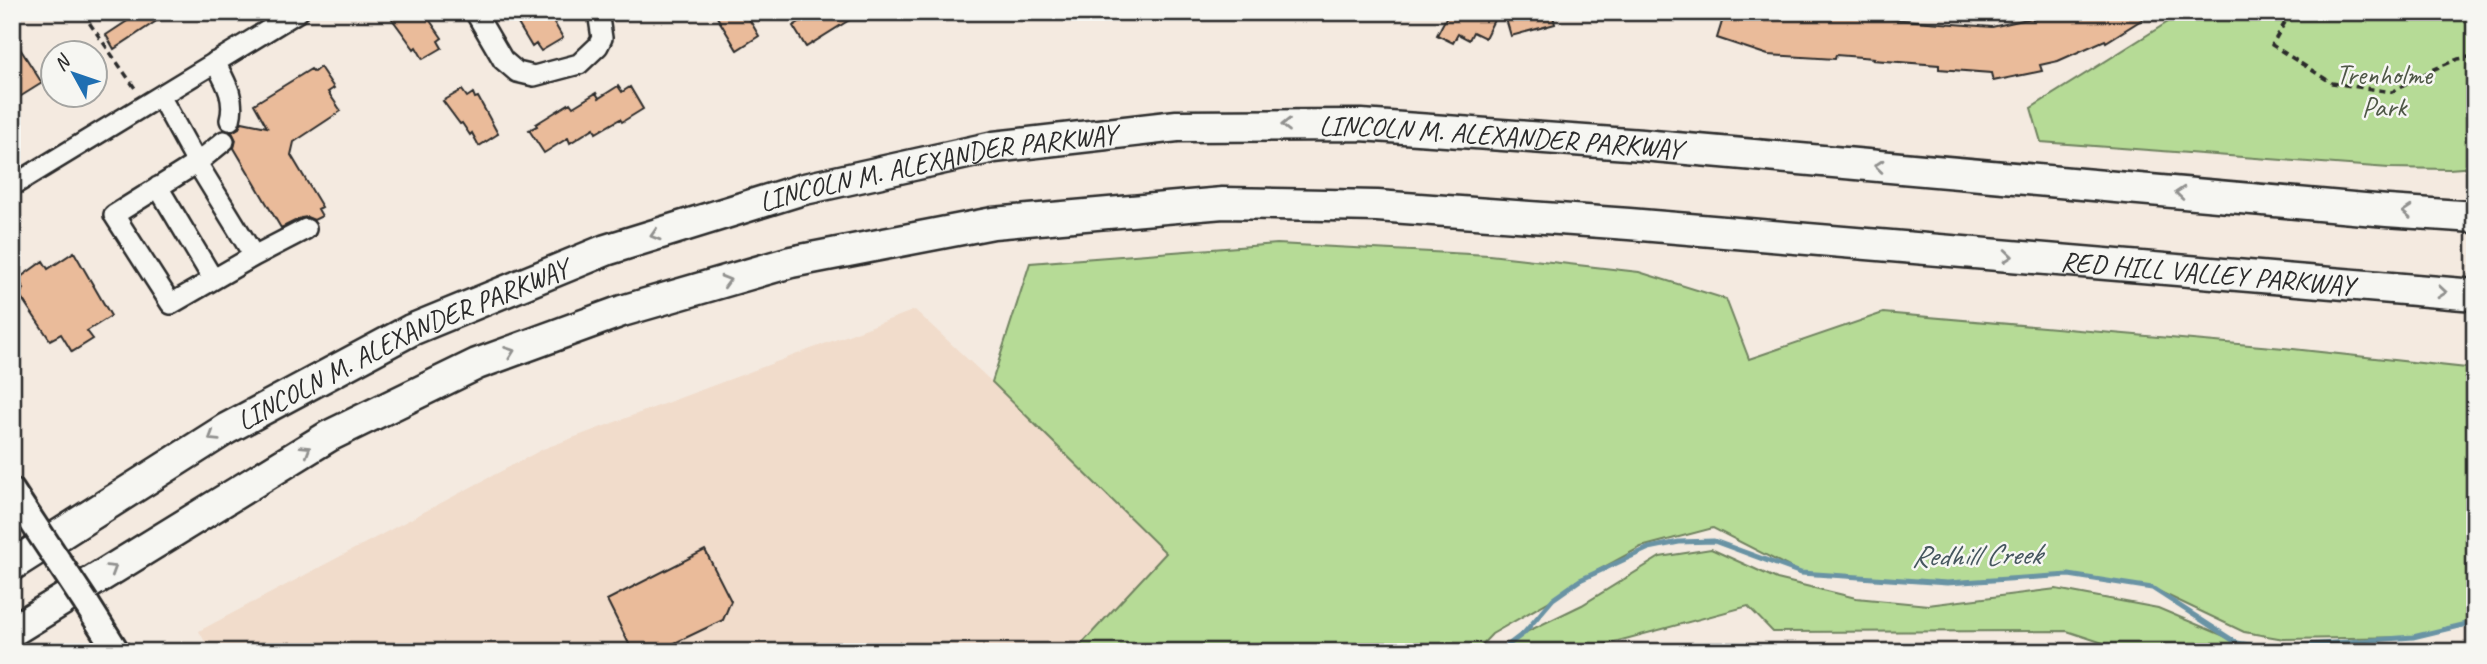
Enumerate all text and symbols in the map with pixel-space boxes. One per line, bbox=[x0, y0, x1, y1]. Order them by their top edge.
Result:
north arrow bbox=[38, 38, 108, 108]
text: N bbox=[49, 49, 77, 76]
park label: Trenholme Park bbox=[2336, 57, 2434, 124]
street label: LINCOLN M. ALEXANDER PARKWAY bbox=[1319, 108, 1689, 167]
street label: LINCOLN M. ALEXANDER PARKWAY bbox=[755, 115, 1124, 220]
one-way arrow bbox=[1280, 117, 1291, 133]
one-way arrow bbox=[1874, 159, 1885, 174]
one-way arrow bbox=[2174, 186, 2185, 201]
one-way arrow bbox=[2401, 205, 2412, 220]
one-way arrow bbox=[649, 226, 661, 241]
street label: RED HILL VALLEY PARKWAY bbox=[2059, 243, 2360, 303]
street label: LINCOLN M. ALEXANDER PARKWAY bbox=[231, 248, 579, 438]
one-way arrow bbox=[2003, 248, 2014, 263]
one-way arrow bbox=[720, 274, 732, 289]
one-way arrow bbox=[2437, 284, 2448, 299]
one-way arrow bbox=[504, 346, 516, 360]
one-way arrow bbox=[208, 429, 221, 442]
one-way arrow bbox=[298, 445, 311, 458]
water label: Redhill Creek bbox=[1911, 535, 2047, 575]
one-way arrow bbox=[104, 565, 117, 578]

